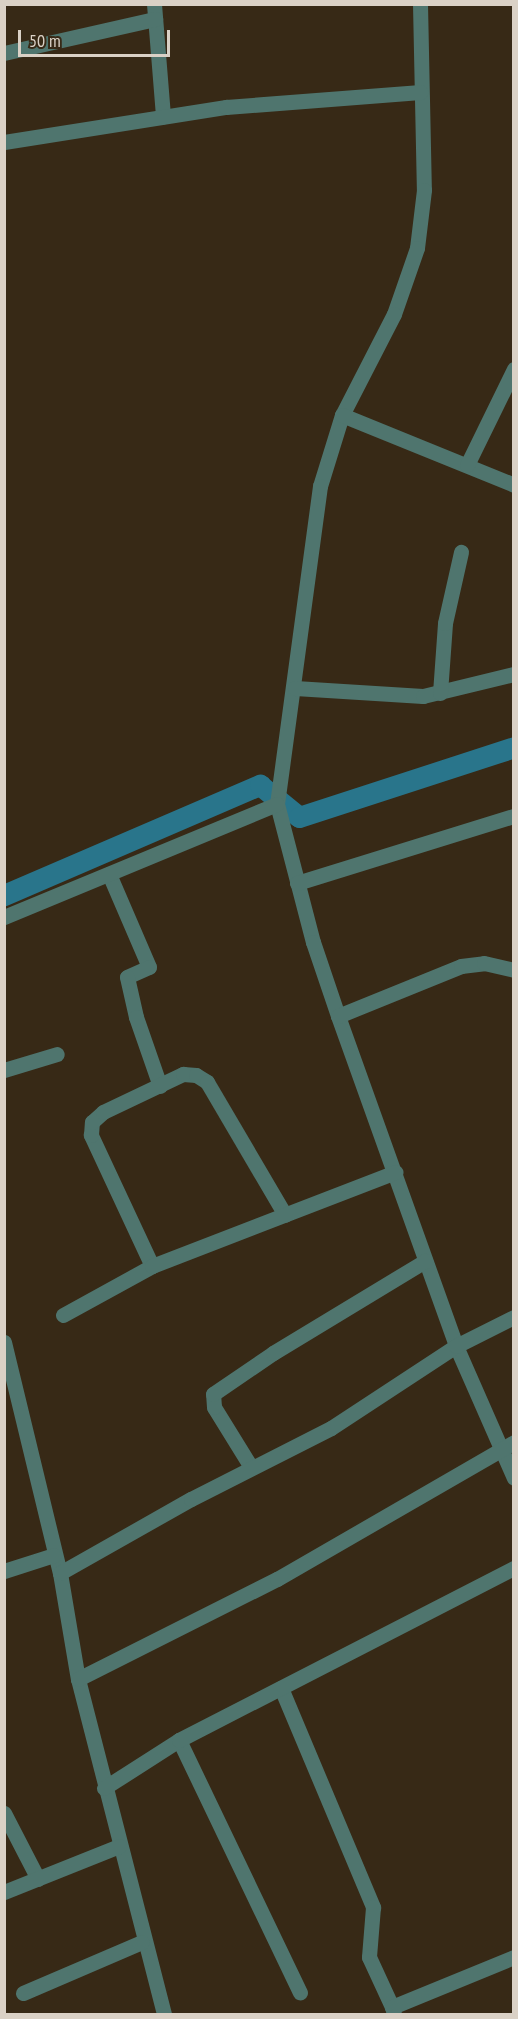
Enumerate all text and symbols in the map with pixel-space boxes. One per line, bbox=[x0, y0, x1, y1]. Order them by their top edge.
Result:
scale bar bbox=[21, 18, 172, 56]
text: 50 m bbox=[29, 29, 61, 52]

